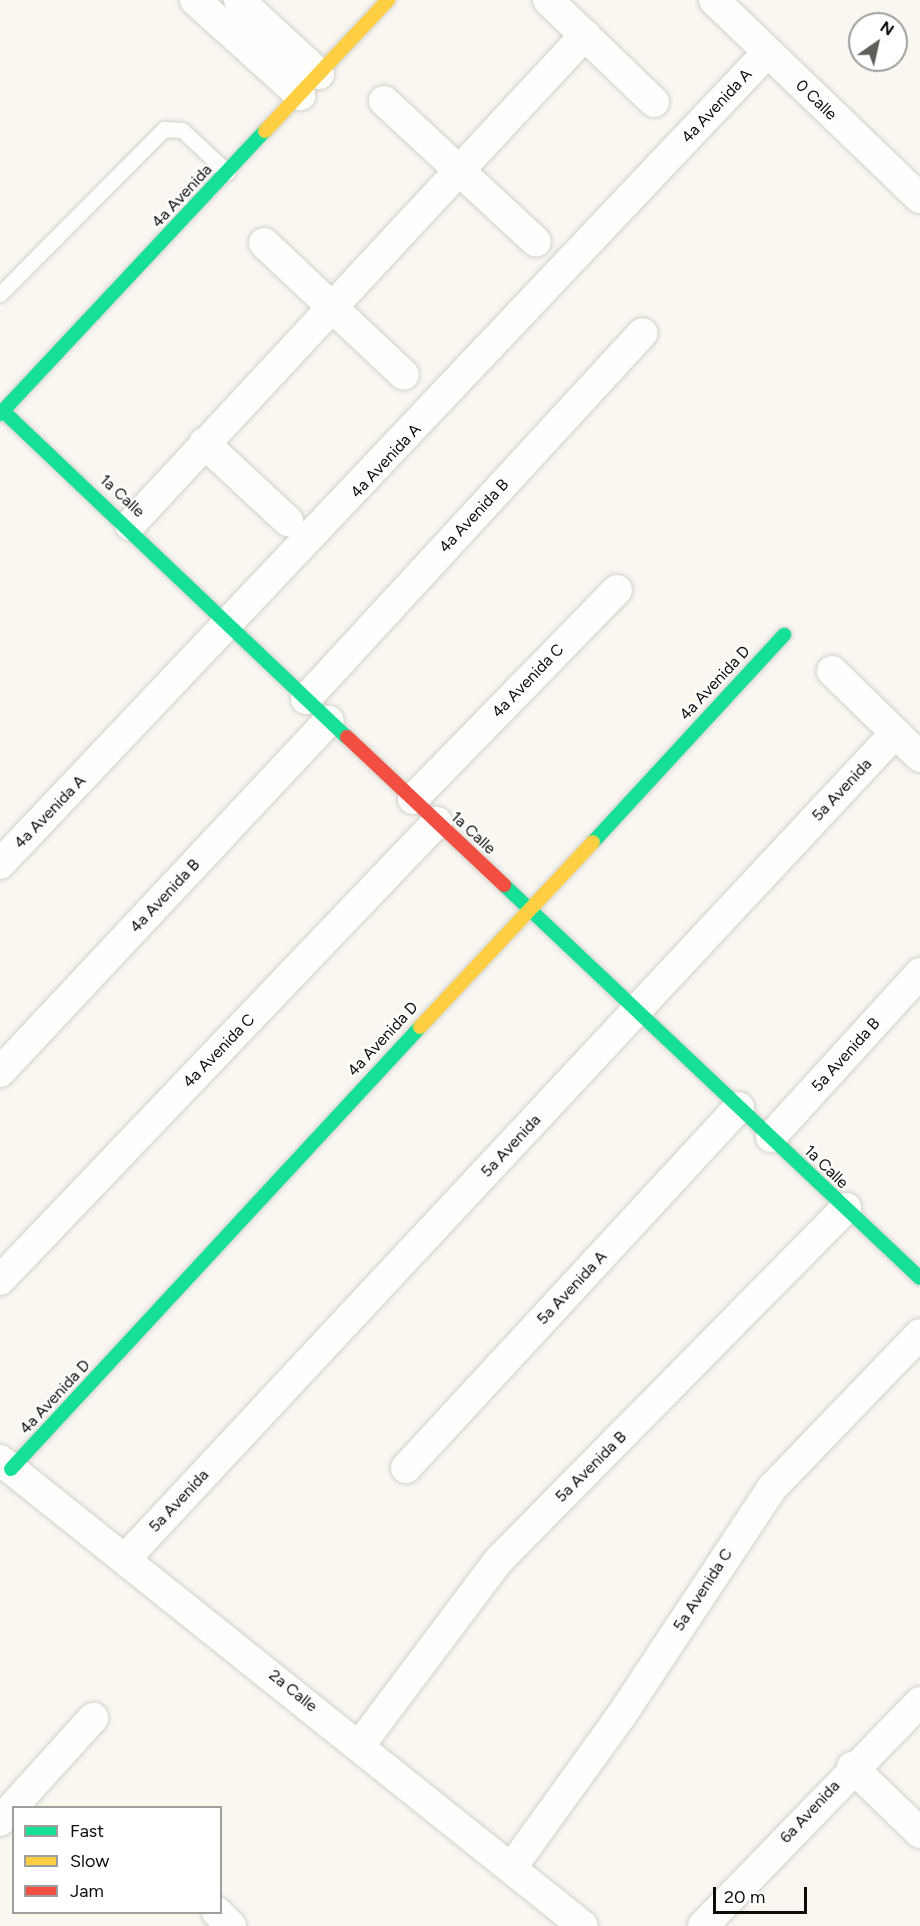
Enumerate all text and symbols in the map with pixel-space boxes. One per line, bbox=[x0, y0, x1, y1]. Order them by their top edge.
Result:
north arrow bbox=[848, 12, 908, 72]
text: N bbox=[877, 17, 898, 40]
street label: 4a Avenida A bbox=[678, 65, 756, 147]
street label: 0 Calle bbox=[791, 76, 841, 124]
street label: 4a Avenida bbox=[148, 160, 216, 232]
street label: 4a Avenida A bbox=[347, 420, 425, 502]
street label: 1a Calle bbox=[96, 470, 148, 522]
street label: 4a Avenida B bbox=[435, 475, 513, 557]
street label: 4a Avenida C bbox=[488, 640, 568, 722]
street label: 4a Avenida D bbox=[676, 642, 754, 724]
street label: 5a Avenida bbox=[808, 755, 876, 825]
street label: 4a Avenida A bbox=[10, 771, 90, 853]
street label: 1a Calle bbox=[447, 807, 499, 859]
street label: 4a Avenida B bbox=[126, 855, 204, 937]
street label: 4a Avenida D bbox=[344, 998, 422, 1080]
street label: 4a Avenida C bbox=[179, 1010, 259, 1092]
street label: 5a Avenida B bbox=[808, 1014, 884, 1096]
street label: 5a Avenida bbox=[477, 1111, 545, 1181]
street label: 1a Calle bbox=[800, 1141, 852, 1193]
street label: 5a Avenida A bbox=[533, 1247, 611, 1329]
street label: 4a Avenida D bbox=[16, 1356, 94, 1438]
street label: 5a Avenida B bbox=[551, 1427, 631, 1507]
street label: 5a Avenida bbox=[145, 1466, 213, 1536]
street label: 5a Avenida C bbox=[669, 1545, 737, 1635]
street label: 2a Calle bbox=[265, 1666, 321, 1716]
street label: 6a Avenida bbox=[776, 1777, 844, 1847]
legend bbox=[12, 1806, 222, 1914]
text: Fast bbox=[70, 1820, 104, 1842]
text: Slow bbox=[70, 1850, 109, 1872]
scale bar bbox=[716, 1875, 810, 1913]
text: Jam bbox=[70, 1880, 104, 1902]
text: 20 m bbox=[724, 1886, 765, 1908]

